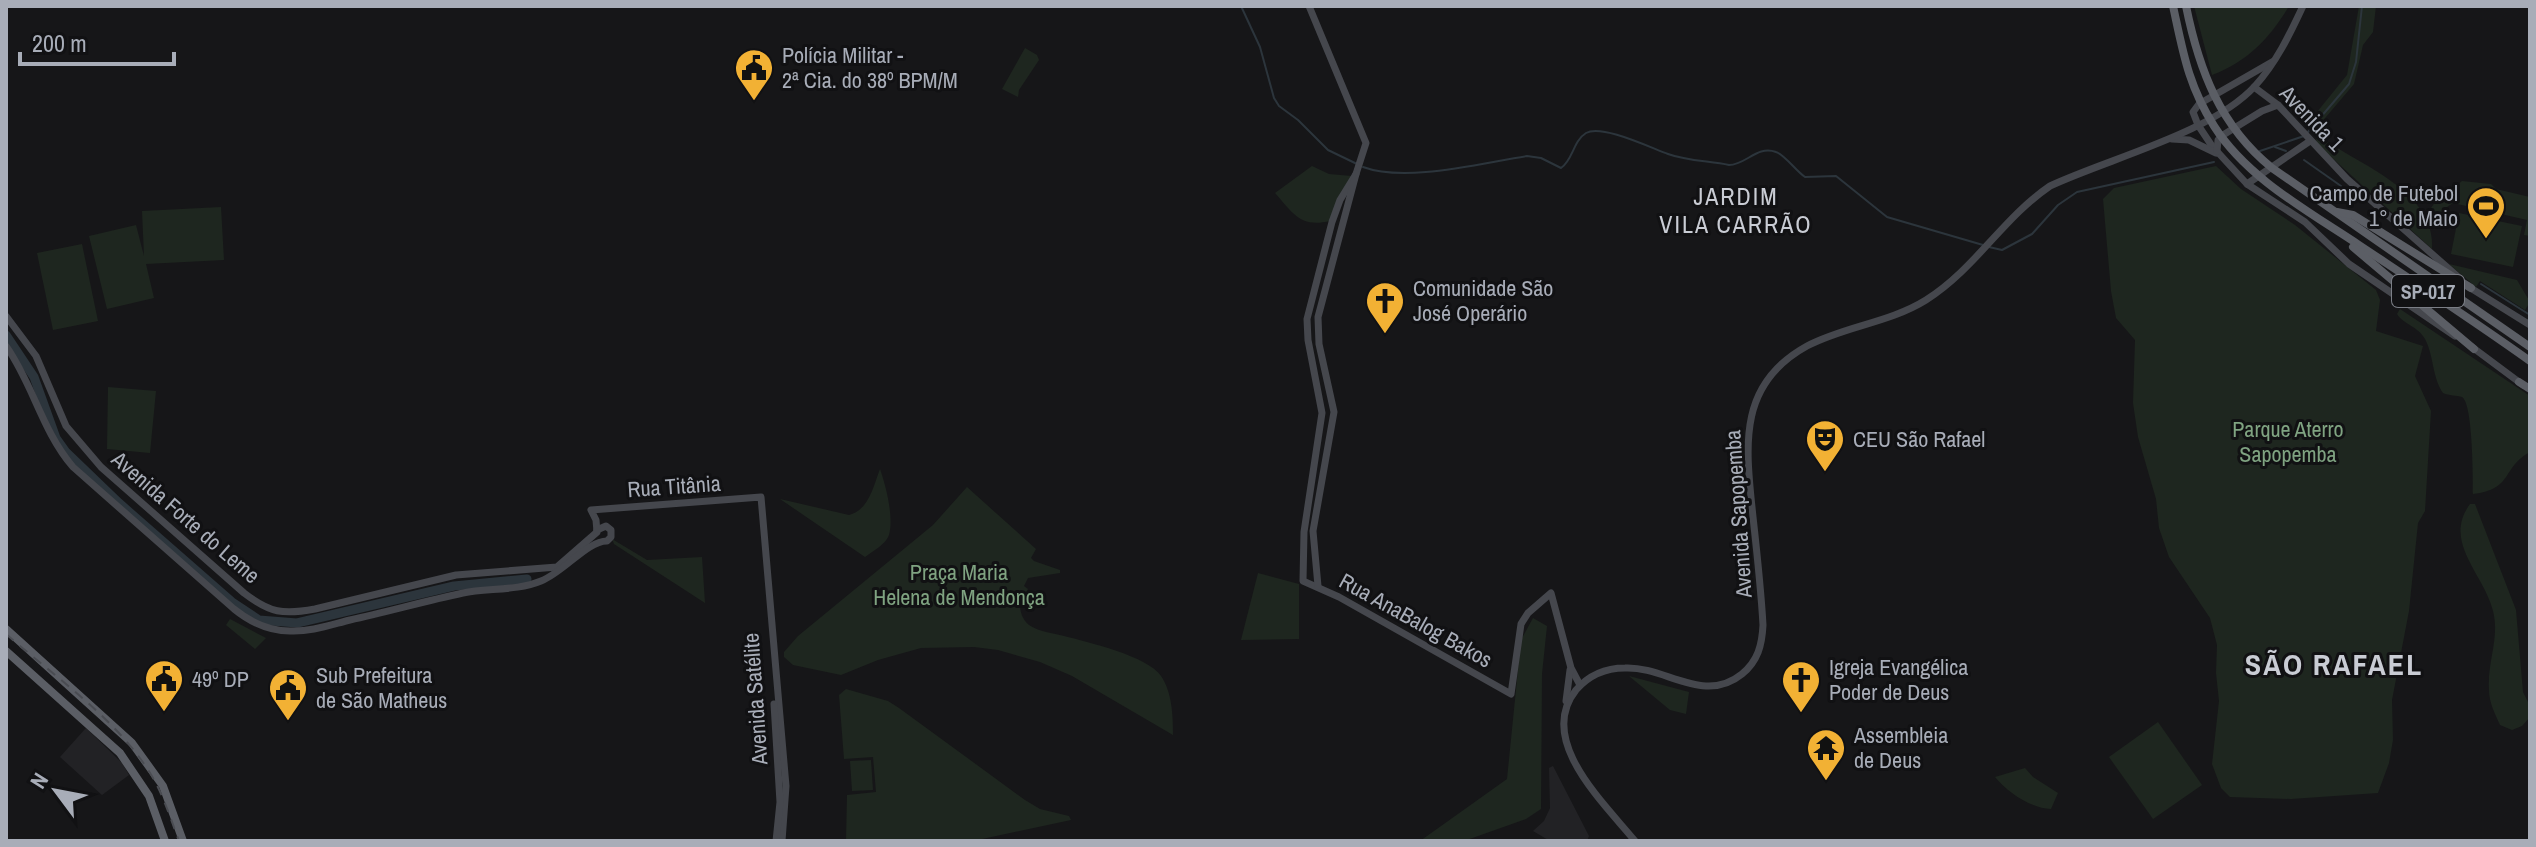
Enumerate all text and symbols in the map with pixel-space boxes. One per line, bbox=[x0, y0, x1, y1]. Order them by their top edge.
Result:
scale bar bbox=[20, 16, 174, 66]
text: 200 m bbox=[32, 27, 87, 59]
place label: Polícia Militar - 2ª Cia. do 38º BPM/M bbox=[782, 40, 958, 95]
public building icon: Polícia Militar - 2ª Cia. do 38º BPM/M bbox=[733, 47, 775, 102]
street label: Avenida 1 bbox=[2272, 78, 2351, 158]
place label: Campo de Futebol 1° de Maio bbox=[2310, 178, 2458, 233]
district label: JARDIM VILA CARRÃO bbox=[1659, 180, 1813, 240]
sports icon: Campo de Futebol 1° de Maio bbox=[2465, 185, 2507, 240]
place label: Comunidade São José Operário bbox=[1413, 273, 1553, 328]
road number: SP-017 bbox=[2392, 275, 2464, 307]
church icon: Comunidade São José Operário bbox=[1364, 280, 1406, 335]
park label: Parque Aterro Sapopemba bbox=[2232, 414, 2344, 469]
theatre icon: CEU São Rafael bbox=[1804, 418, 1846, 473]
place label: CEU São Rafael bbox=[1853, 424, 1985, 454]
street label: Avenida Sapopemba bbox=[1717, 429, 1759, 600]
street label: Avenida Forte do Leme bbox=[105, 444, 267, 590]
street label: Rua Titânia bbox=[626, 468, 722, 504]
park label: Praça Maria Helena de Mendonça bbox=[873, 557, 1045, 612]
street label: Rua AnaBalog Bakos bbox=[1334, 566, 1498, 674]
street label: Avenida Satélite bbox=[735, 632, 775, 767]
district label: SÃO RAFAEL bbox=[2245, 644, 2423, 684]
place label: Igreja Evangélica Poder de Deus bbox=[1829, 652, 1968, 707]
public building icon: 49º DP bbox=[143, 658, 185, 713]
church icon: Igreja Evangélica Poder de Deus bbox=[1780, 659, 1822, 714]
place label: Sub Prefeitura de São Matheus bbox=[316, 660, 447, 715]
place label: 49º DP bbox=[192, 664, 249, 694]
public building icon: Sub Prefeitura de São Matheus bbox=[267, 667, 309, 722]
place label: Assembleia de Deus bbox=[1853, 720, 1948, 775]
temple icon: Assembleia de Deus bbox=[1805, 727, 1847, 782]
north arrow bbox=[16, 751, 96, 831]
text: N bbox=[23, 767, 55, 794]

